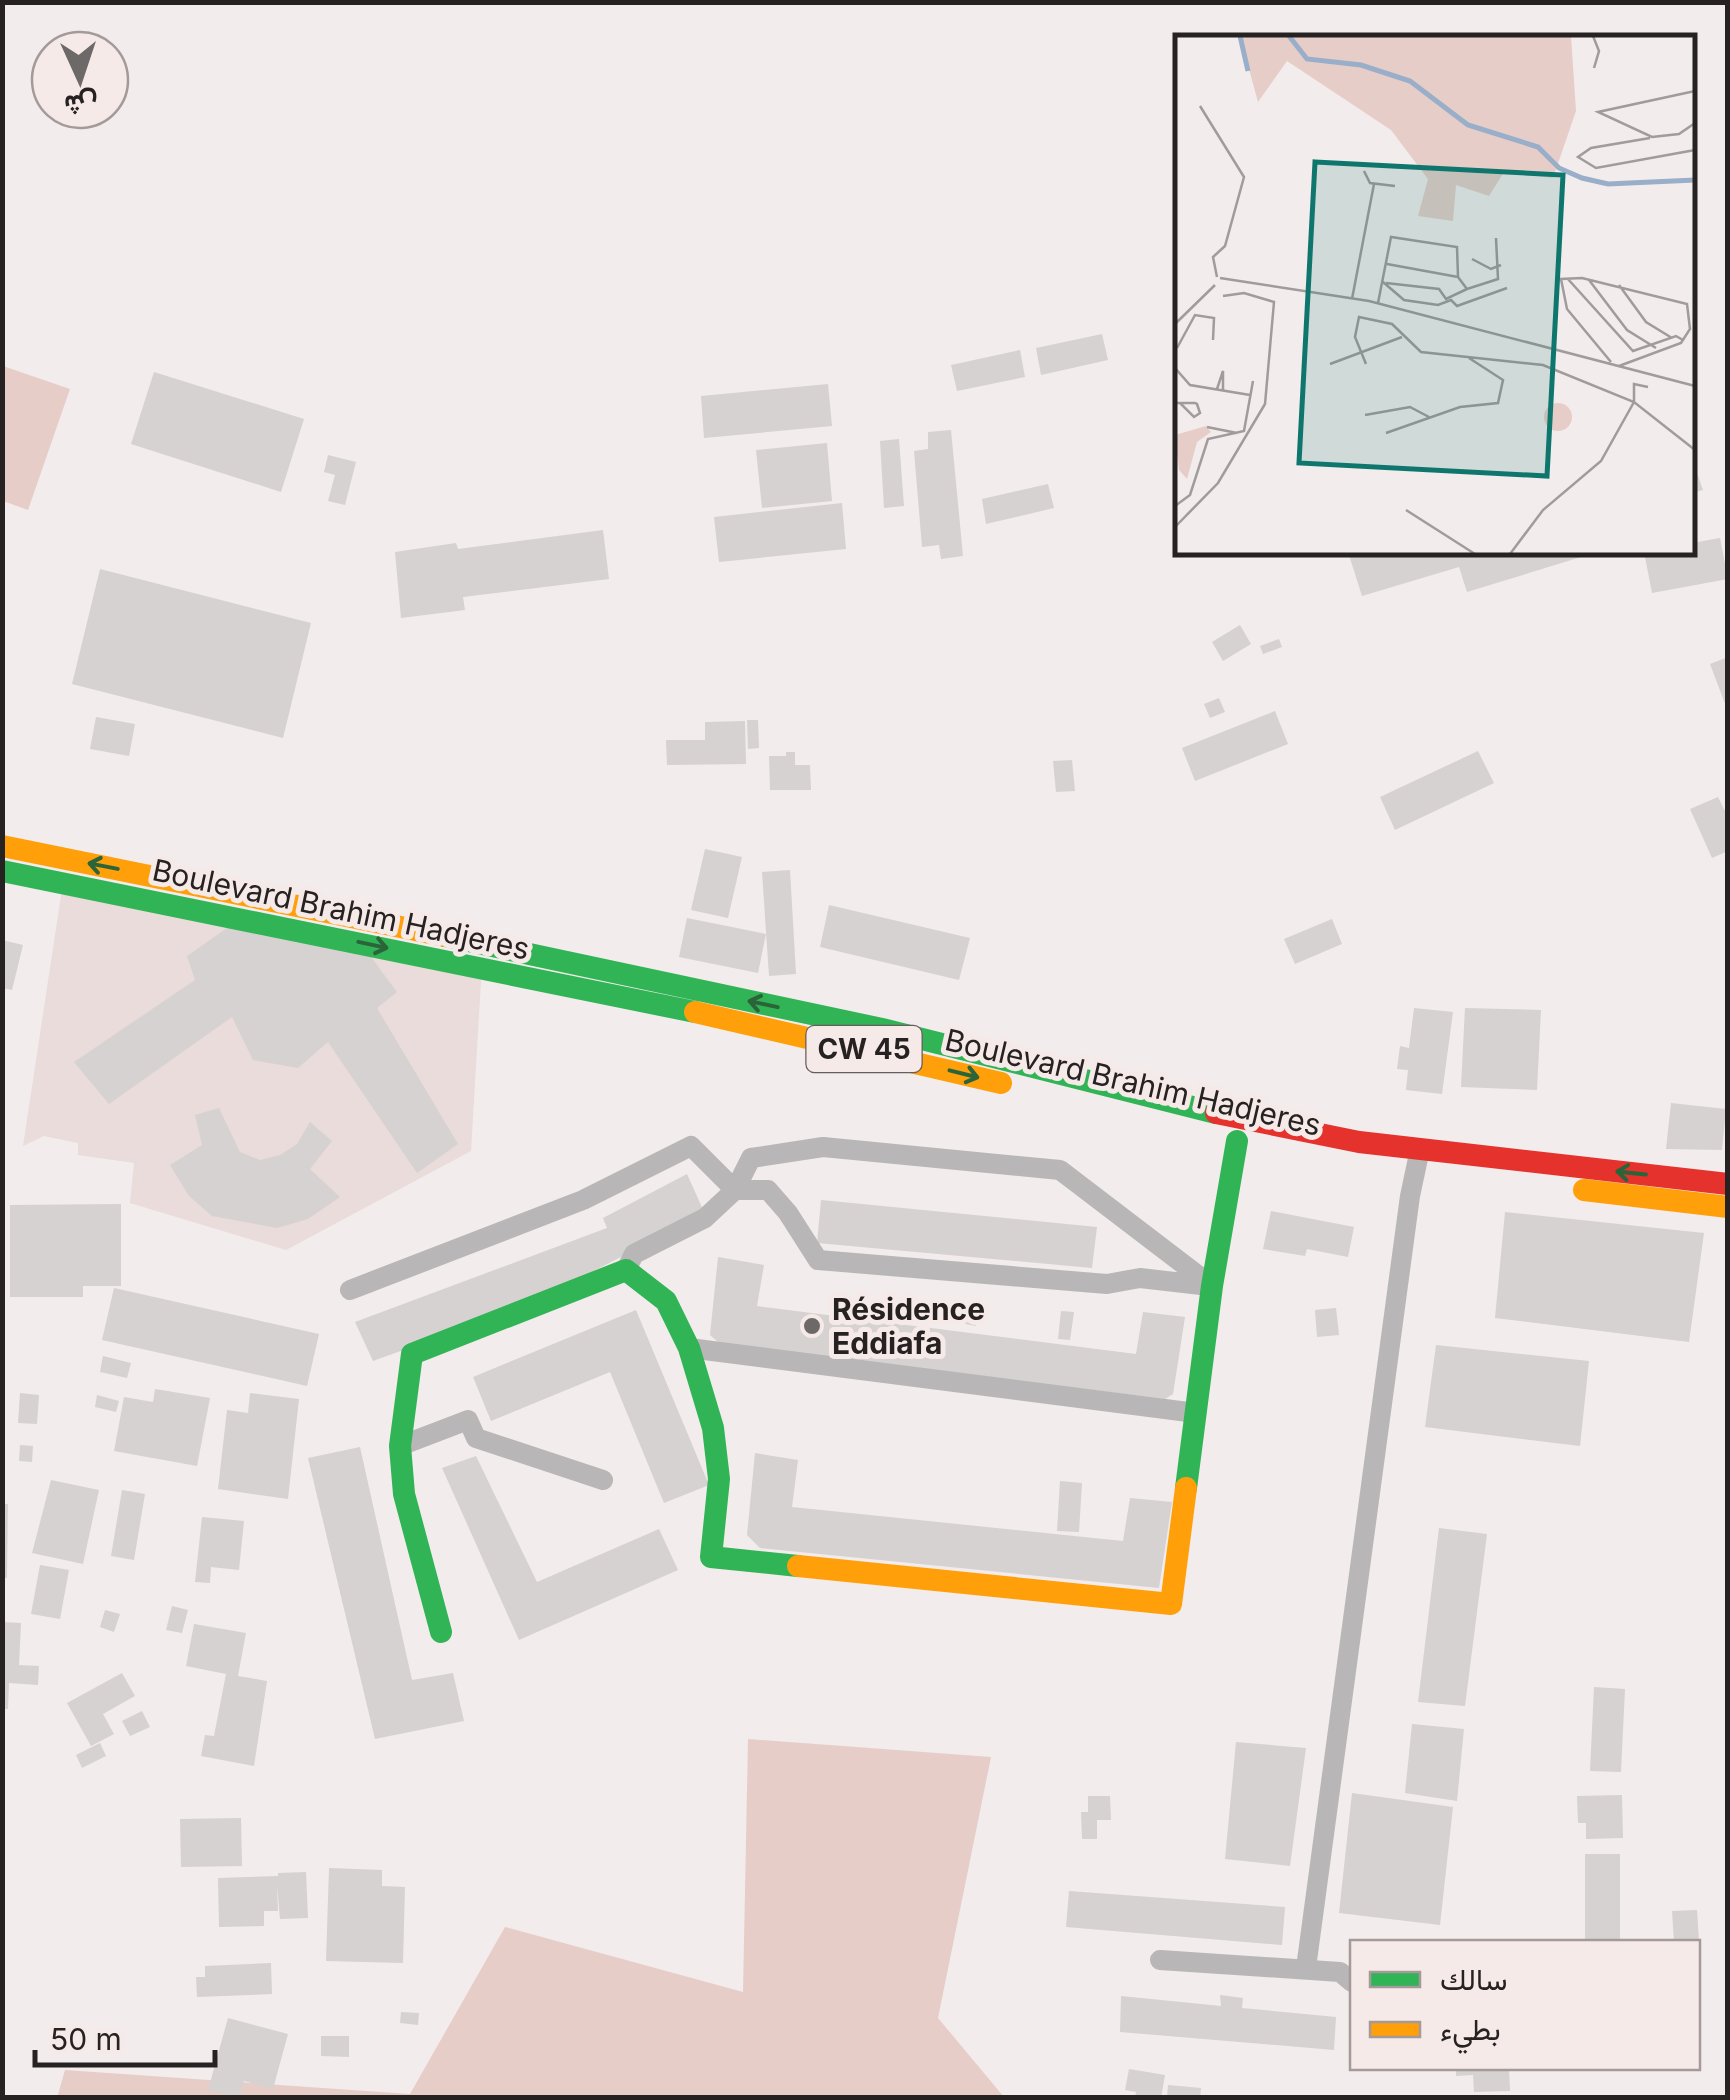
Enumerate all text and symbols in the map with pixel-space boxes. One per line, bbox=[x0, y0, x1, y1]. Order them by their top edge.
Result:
north arrow bbox=[30, 30, 130, 130]
inset map bbox=[1175, 35, 1695, 555]
text: ش bbox=[64, 87, 99, 123]
street label: Boulevard Brahim Hadjeres bbox=[149, 851, 533, 967]
one-way arrow bbox=[88, 855, 120, 874]
one-way arrow bbox=[356, 936, 388, 955]
one-way arrow bbox=[748, 994, 780, 1012]
street label: Boulevard Brahim Hadjeres bbox=[942, 1021, 1324, 1143]
road number: CW 45 bbox=[806, 1026, 922, 1072]
one-way arrow bbox=[947, 1066, 979, 1084]
one-way arrow bbox=[1615, 1163, 1647, 1182]
place label: Résidence Eddiafa bbox=[832, 1291, 985, 1361]
marker: Résidence Eddiafa bbox=[801, 1315, 823, 1337]
legend bbox=[1350, 1940, 1700, 2070]
text: سالك bbox=[1440, 1961, 1507, 1997]
scale bar bbox=[35, 2005, 215, 2067]
text: بطيء bbox=[1440, 2011, 1501, 2054]
text: 50 m bbox=[50, 2021, 122, 2057]

